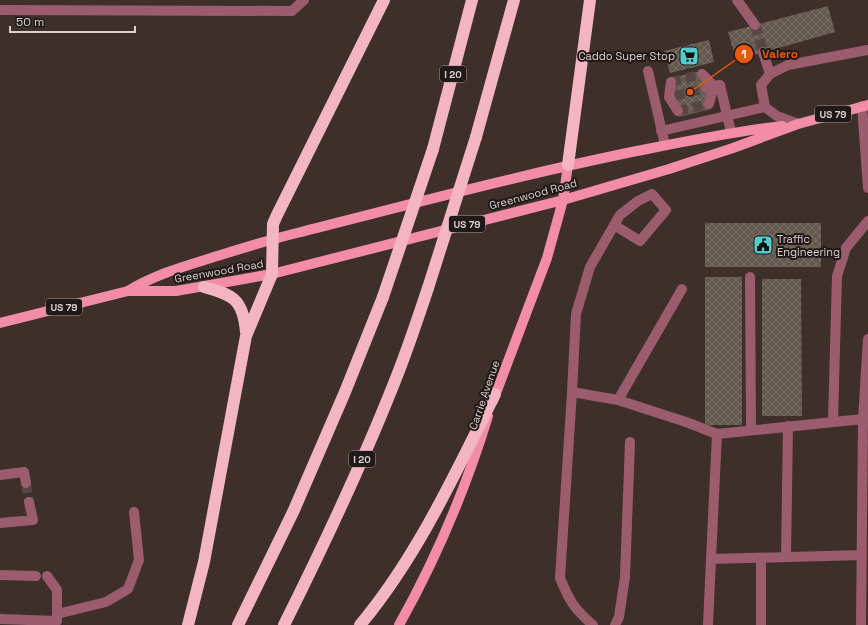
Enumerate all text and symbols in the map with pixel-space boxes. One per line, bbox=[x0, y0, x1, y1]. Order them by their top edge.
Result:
scale bar bbox=[10, 8, 135, 34]
text: 50 m bbox=[16, 14, 44, 30]
callout: Valero bbox=[734, 42, 806, 66]
supermarket icon: Caddo Super Stop bbox=[678, 45, 700, 67]
text: 1 bbox=[741, 46, 747, 62]
text: Valero bbox=[762, 46, 798, 62]
place label: Caddo Super Stop bbox=[578, 49, 675, 63]
road number: I 20 bbox=[440, 66, 466, 82]
road number: US 79 bbox=[815, 106, 851, 122]
street label: Greenwood Road bbox=[488, 176, 578, 212]
road number: US 79 bbox=[449, 216, 485, 232]
place label: Traffic Engineering bbox=[777, 232, 840, 259]
public building icon: Traffic Engineering bbox=[752, 234, 774, 256]
street label: Greenwood Road bbox=[173, 256, 265, 286]
road number: US 79 bbox=[46, 299, 82, 315]
street label: Carrie Avenue bbox=[466, 358, 502, 432]
road number: I 20 bbox=[349, 451, 375, 467]

